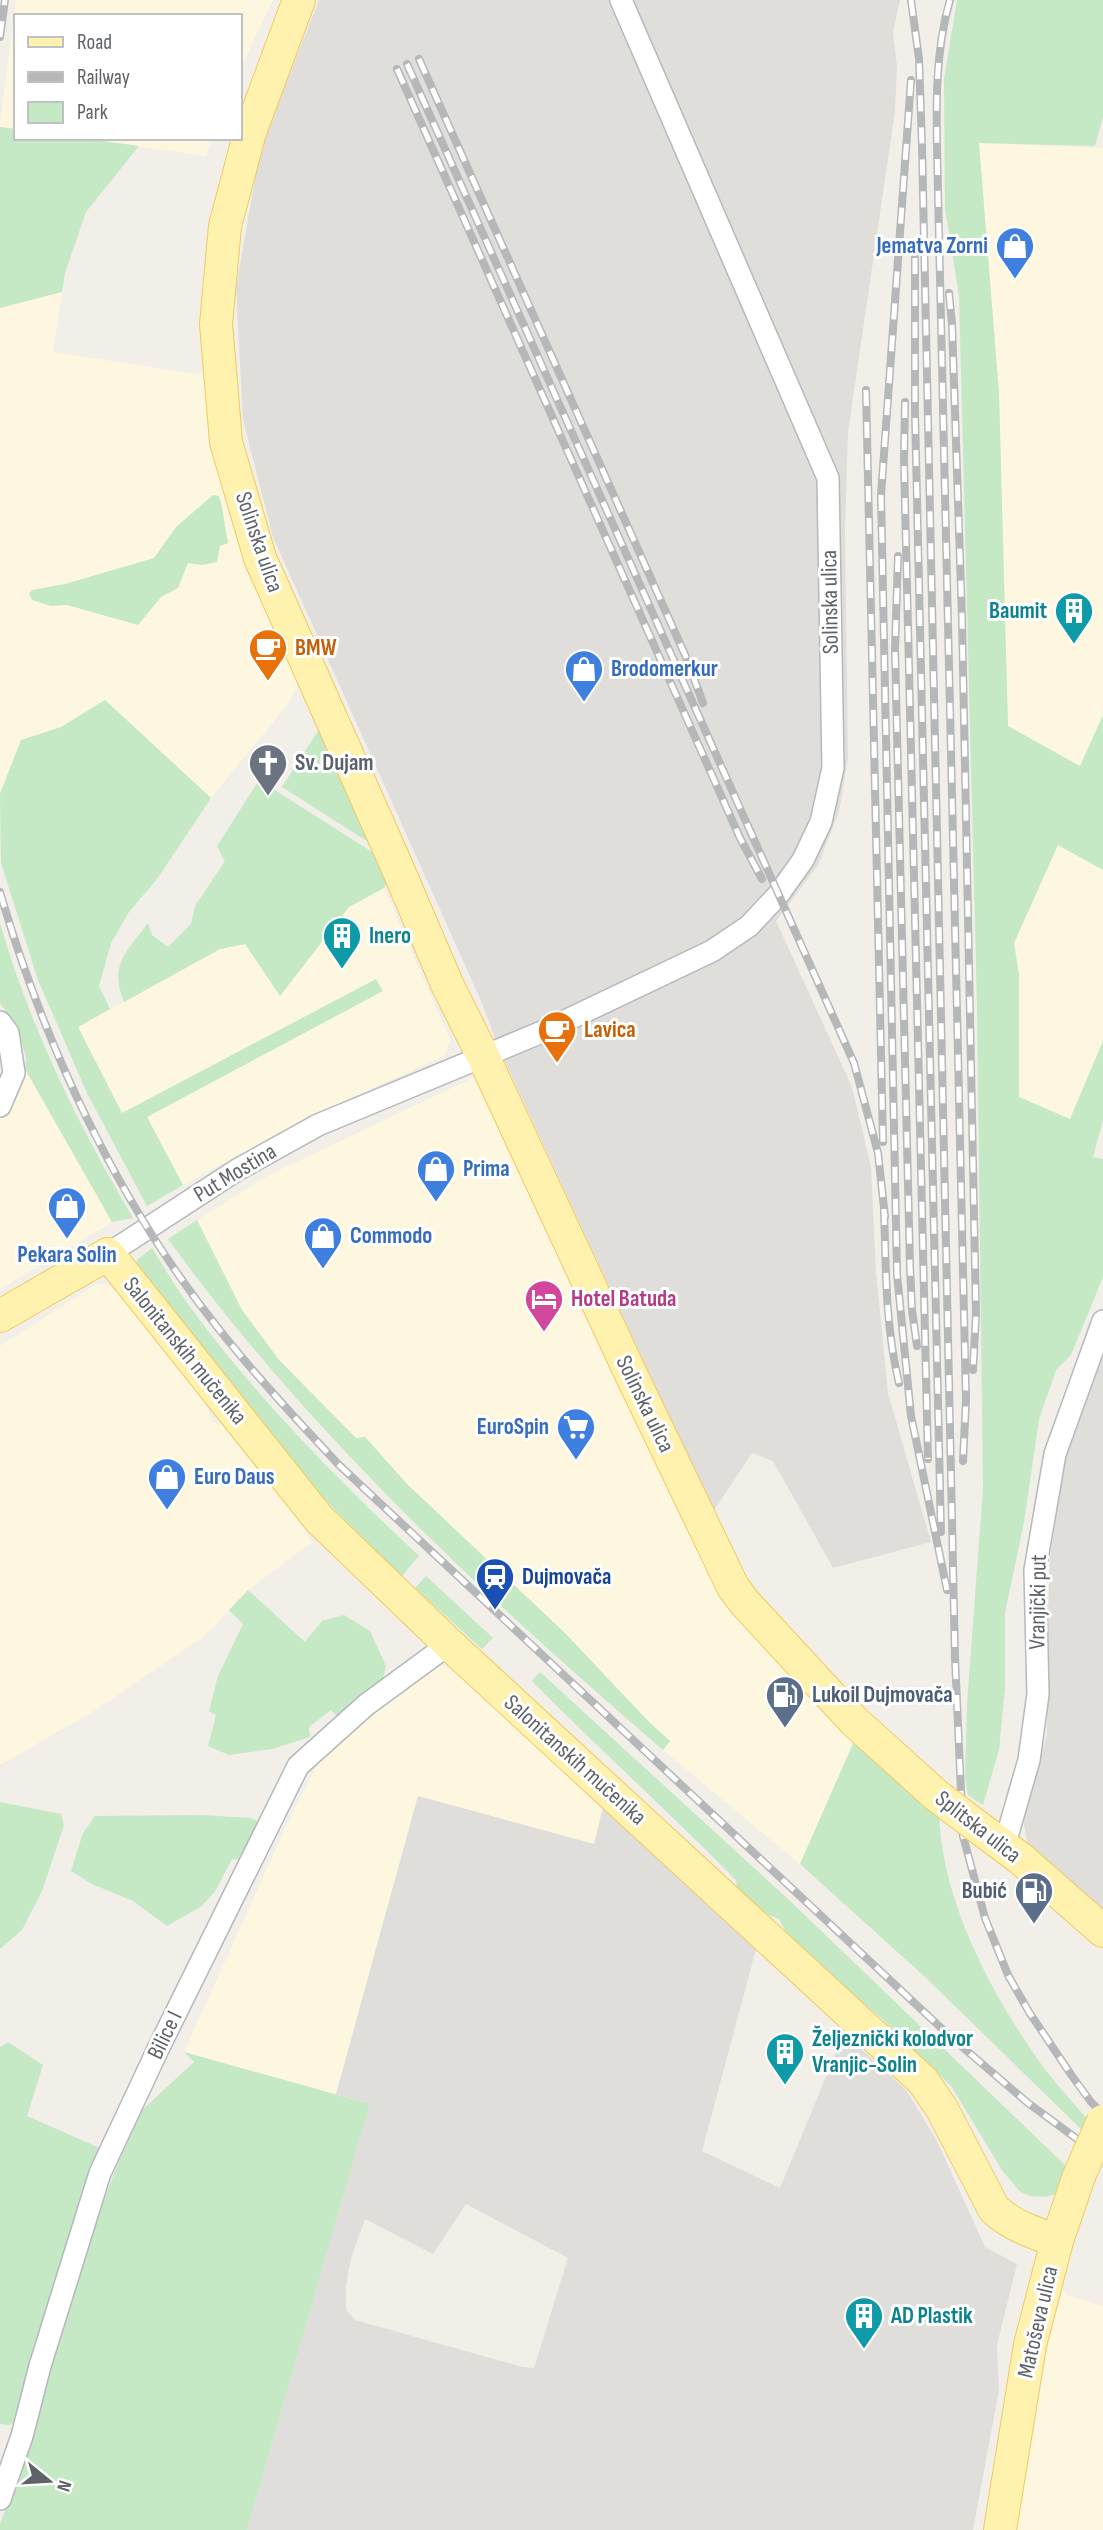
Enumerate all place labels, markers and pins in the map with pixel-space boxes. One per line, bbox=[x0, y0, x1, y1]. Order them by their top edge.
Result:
shop icon: Jematva Zorni bbox=[994, 225, 1036, 280]
place label: Jematva Zorni bbox=[875, 232, 988, 260]
building icon: Baumit bbox=[1053, 590, 1095, 645]
place label: Baumit bbox=[989, 597, 1047, 625]
cafe icon: BMW bbox=[247, 627, 289, 682]
place label: BMW bbox=[295, 634, 337, 662]
shop icon: Brodomerkur bbox=[563, 648, 605, 703]
place label: Brodomerkur bbox=[611, 655, 718, 683]
church icon: Sv. Dujam bbox=[247, 742, 289, 797]
place label: Sv. Dujam bbox=[295, 749, 374, 777]
building icon: Inero bbox=[321, 915, 363, 970]
place label: Inero bbox=[369, 922, 411, 950]
cafe icon: Lavica bbox=[536, 1009, 578, 1064]
place label: Lavica bbox=[584, 1016, 636, 1044]
shop icon: Prima bbox=[415, 1148, 457, 1203]
place label: Prima bbox=[463, 1155, 510, 1183]
shop icon: Pekara Solin bbox=[46, 1185, 88, 1240]
shop icon: Commodo bbox=[302, 1215, 344, 1270]
place label: Commodo bbox=[350, 1222, 432, 1250]
place label: Pekara Solin bbox=[17, 1241, 117, 1269]
hotel icon: Hotel Batuda bbox=[523, 1278, 565, 1333]
place label: Hotel Batuda bbox=[571, 1285, 676, 1313]
supermarket icon: EuroSpin bbox=[555, 1406, 597, 1461]
place label: EuroSpin bbox=[477, 1413, 549, 1441]
shop icon: Euro Daus bbox=[146, 1456, 188, 1511]
place label: Euro Daus bbox=[194, 1463, 275, 1491]
station icon: Dujmovača bbox=[474, 1556, 516, 1611]
place label: Dujmovača bbox=[522, 1563, 611, 1591]
fuel station icon: Lukoil Dujmovača bbox=[764, 1674, 806, 1729]
place label: Lukoil Dujmovača bbox=[812, 1681, 953, 1709]
fuel station icon: Bubić bbox=[1013, 1870, 1055, 1925]
place label: Bubić bbox=[962, 1877, 1007, 1905]
place label: Željeznički kolodvor Vranjic-Solin bbox=[812, 2025, 973, 2079]
building icon: Željeznički kolodvor Vranjic-Solin bbox=[764, 2031, 806, 2086]
building icon: AD Plastik bbox=[843, 2295, 885, 2350]
place label: AD Plastik bbox=[890, 2302, 973, 2330]

